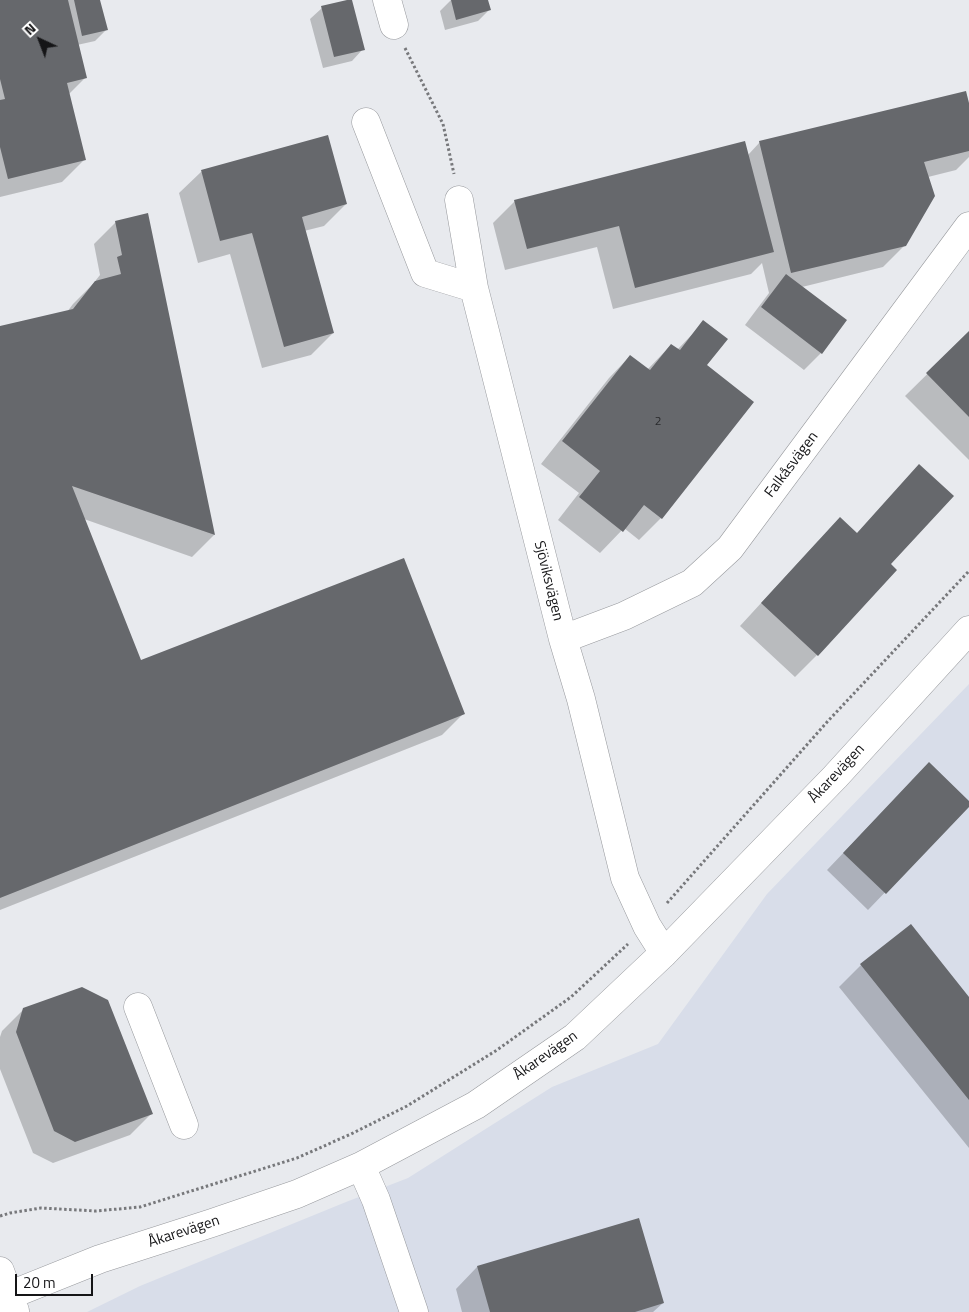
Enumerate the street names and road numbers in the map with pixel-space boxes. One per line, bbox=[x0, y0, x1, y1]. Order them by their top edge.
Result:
street label: Falkåsvägen bbox=[761, 428, 823, 502]
street label: Sjöviksvägen bbox=[529, 539, 567, 623]
street label: Åkarevägen bbox=[805, 741, 869, 807]
street label: Åkarevägen bbox=[511, 1027, 581, 1085]
street label: Åkarevägen bbox=[146, 1212, 222, 1252]

